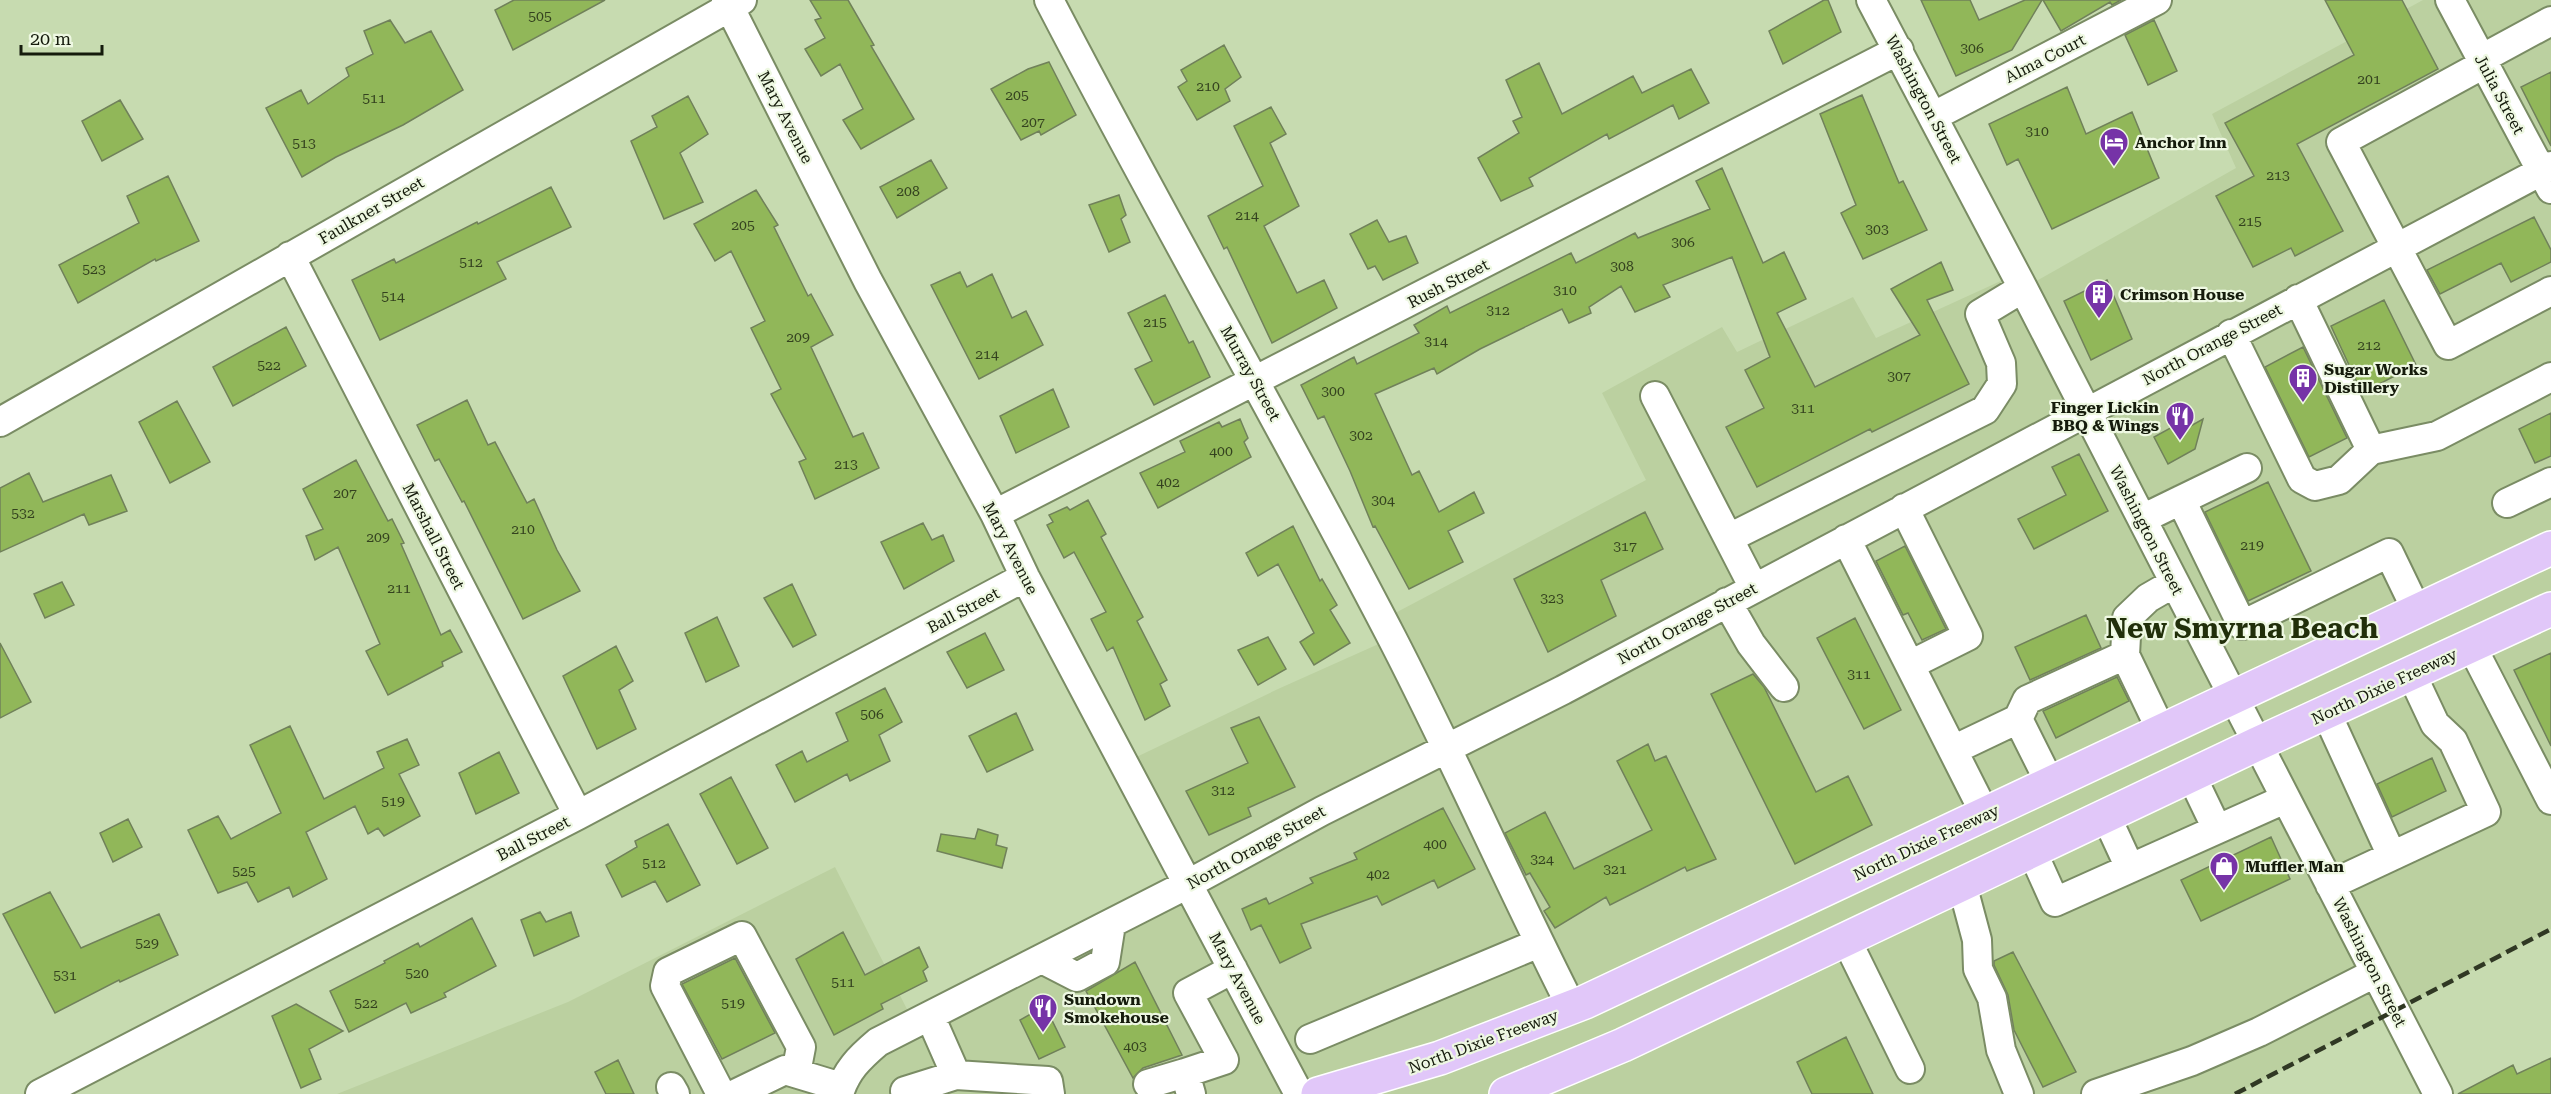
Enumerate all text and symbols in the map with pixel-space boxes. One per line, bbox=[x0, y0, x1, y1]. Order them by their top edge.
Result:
house number: 505 bbox=[528, 8, 552, 24]
scale bar bbox=[21, 18, 102, 56]
text: 20 m bbox=[30, 28, 71, 49]
street label: Alma Court bbox=[2002, 30, 2089, 87]
street label: Washington Street bbox=[1882, 32, 1965, 167]
house number: 306 bbox=[1960, 40, 1984, 56]
street label: Julia Street bbox=[2471, 51, 2528, 137]
street label: Mary Avenue bbox=[754, 68, 817, 167]
house number: 201 bbox=[2357, 71, 2381, 87]
house number: 210 bbox=[1196, 78, 1220, 94]
house number: 205 bbox=[1005, 87, 1029, 103]
house number: 511 bbox=[362, 90, 386, 106]
house number: 207 bbox=[1021, 114, 1045, 130]
house number: 310 bbox=[2025, 123, 2049, 139]
hotel icon: Anchor Inn bbox=[2098, 126, 2130, 168]
place label: Anchor Inn bbox=[2135, 133, 2227, 152]
house number: 513 bbox=[292, 135, 316, 151]
house number: 213 bbox=[2266, 167, 2290, 183]
street label: Faulkner Street bbox=[315, 173, 427, 248]
house number: 208 bbox=[896, 183, 920, 199]
house number: 214 bbox=[1235, 207, 1259, 223]
house number: 215 bbox=[2238, 213, 2262, 229]
house number: 205 bbox=[731, 217, 755, 233]
house number: 303 bbox=[1865, 221, 1889, 237]
house number: 306 bbox=[1671, 234, 1695, 250]
house number: 512 bbox=[459, 254, 483, 270]
street label: Rush Street bbox=[1404, 255, 1492, 312]
house number: 308 bbox=[1610, 258, 1634, 274]
house number: 523 bbox=[82, 261, 106, 277]
building icon: Crimson House bbox=[2083, 278, 2115, 320]
house number: 310 bbox=[1553, 282, 1577, 298]
place label: Crimson House bbox=[2120, 285, 2244, 304]
house number: 514 bbox=[381, 288, 405, 304]
street label: North Orange Street bbox=[2139, 300, 2285, 389]
house number: 312 bbox=[1486, 302, 1510, 318]
house number: 215 bbox=[1143, 314, 1167, 330]
street label: Murray Street bbox=[1217, 322, 1285, 424]
house number: 209 bbox=[786, 329, 810, 345]
house number: 314 bbox=[1424, 333, 1448, 349]
house number: 212 bbox=[2357, 337, 2381, 353]
house number: 214 bbox=[975, 346, 999, 362]
house number: 522 bbox=[257, 357, 281, 373]
place label: Sugar Works Distillery bbox=[2324, 360, 2428, 397]
building icon: Sugar Works Distillery bbox=[2287, 362, 2319, 404]
house number: 307 bbox=[1887, 368, 1911, 384]
house number: 300 bbox=[1321, 383, 1345, 399]
place label: Finger Lickin BBQ & Wings bbox=[2051, 398, 2159, 435]
house number: 311 bbox=[1791, 400, 1815, 416]
restaurant icon: Finger Lickin BBQ & Wings bbox=[2164, 400, 2196, 442]
house number: 302 bbox=[1349, 427, 1373, 443]
house number: 400 bbox=[1209, 443, 1233, 459]
house number: 213 bbox=[834, 456, 858, 472]
street label: Washington Street bbox=[2106, 462, 2187, 598]
house number: 402 bbox=[1156, 474, 1180, 490]
street label: Marshall Street bbox=[399, 480, 469, 593]
house number: 207 bbox=[333, 485, 357, 501]
house number: 304 bbox=[1371, 492, 1395, 508]
street label: Mary Avenue bbox=[979, 499, 1042, 598]
house number: 532 bbox=[11, 505, 35, 521]
house number: 210 bbox=[511, 521, 535, 537]
house number: 209 bbox=[366, 529, 390, 545]
house number: 219 bbox=[2240, 537, 2264, 553]
house number: 317 bbox=[1613, 538, 1637, 554]
street label: North Orange Street bbox=[1614, 579, 1760, 668]
house number: 211 bbox=[387, 580, 411, 596]
street label: Ball Street bbox=[924, 583, 1003, 637]
house number: 323 bbox=[1540, 590, 1564, 606]
district label: New Smyrna Beach bbox=[2106, 612, 2379, 645]
street label: North Dixie Freeway bbox=[2308, 644, 2460, 729]
house number: 311 bbox=[1847, 666, 1871, 682]
house number: 506 bbox=[860, 706, 884, 722]
house number: 312 bbox=[1211, 782, 1235, 798]
house number: 519 bbox=[381, 793, 405, 809]
street label: North Dixie Freeway bbox=[1850, 800, 2002, 885]
street label: North Orange Street bbox=[1184, 802, 1329, 893]
street label: Ball Street bbox=[494, 812, 573, 865]
house number: 400 bbox=[1423, 836, 1447, 852]
shop icon: Muffler Man bbox=[2208, 850, 2240, 892]
house number: 324 bbox=[1530, 851, 1554, 867]
house number: 512 bbox=[642, 855, 666, 871]
place label: Muffler Man bbox=[2245, 857, 2344, 876]
house number: 321 bbox=[1603, 861, 1627, 877]
house number: 525 bbox=[232, 863, 256, 879]
house number: 402 bbox=[1366, 866, 1390, 882]
street label: Washington Street bbox=[2329, 894, 2410, 1030]
street label: Mary Avenue bbox=[1205, 929, 1270, 1028]
house number: 529 bbox=[135, 935, 159, 951]
house number: 520 bbox=[405, 965, 429, 981]
house number: 531 bbox=[53, 967, 77, 983]
house number: 511 bbox=[831, 974, 855, 990]
place label: Sundown Smokehouse bbox=[1064, 990, 1169, 1027]
restaurant icon: Sundown Smokehouse bbox=[1027, 992, 1059, 1034]
house number: 522 bbox=[354, 995, 378, 1011]
house number: 519 bbox=[721, 995, 745, 1011]
street label: North Dixie Freeway bbox=[1406, 1005, 1561, 1077]
house number: 403 bbox=[1123, 1038, 1147, 1054]

